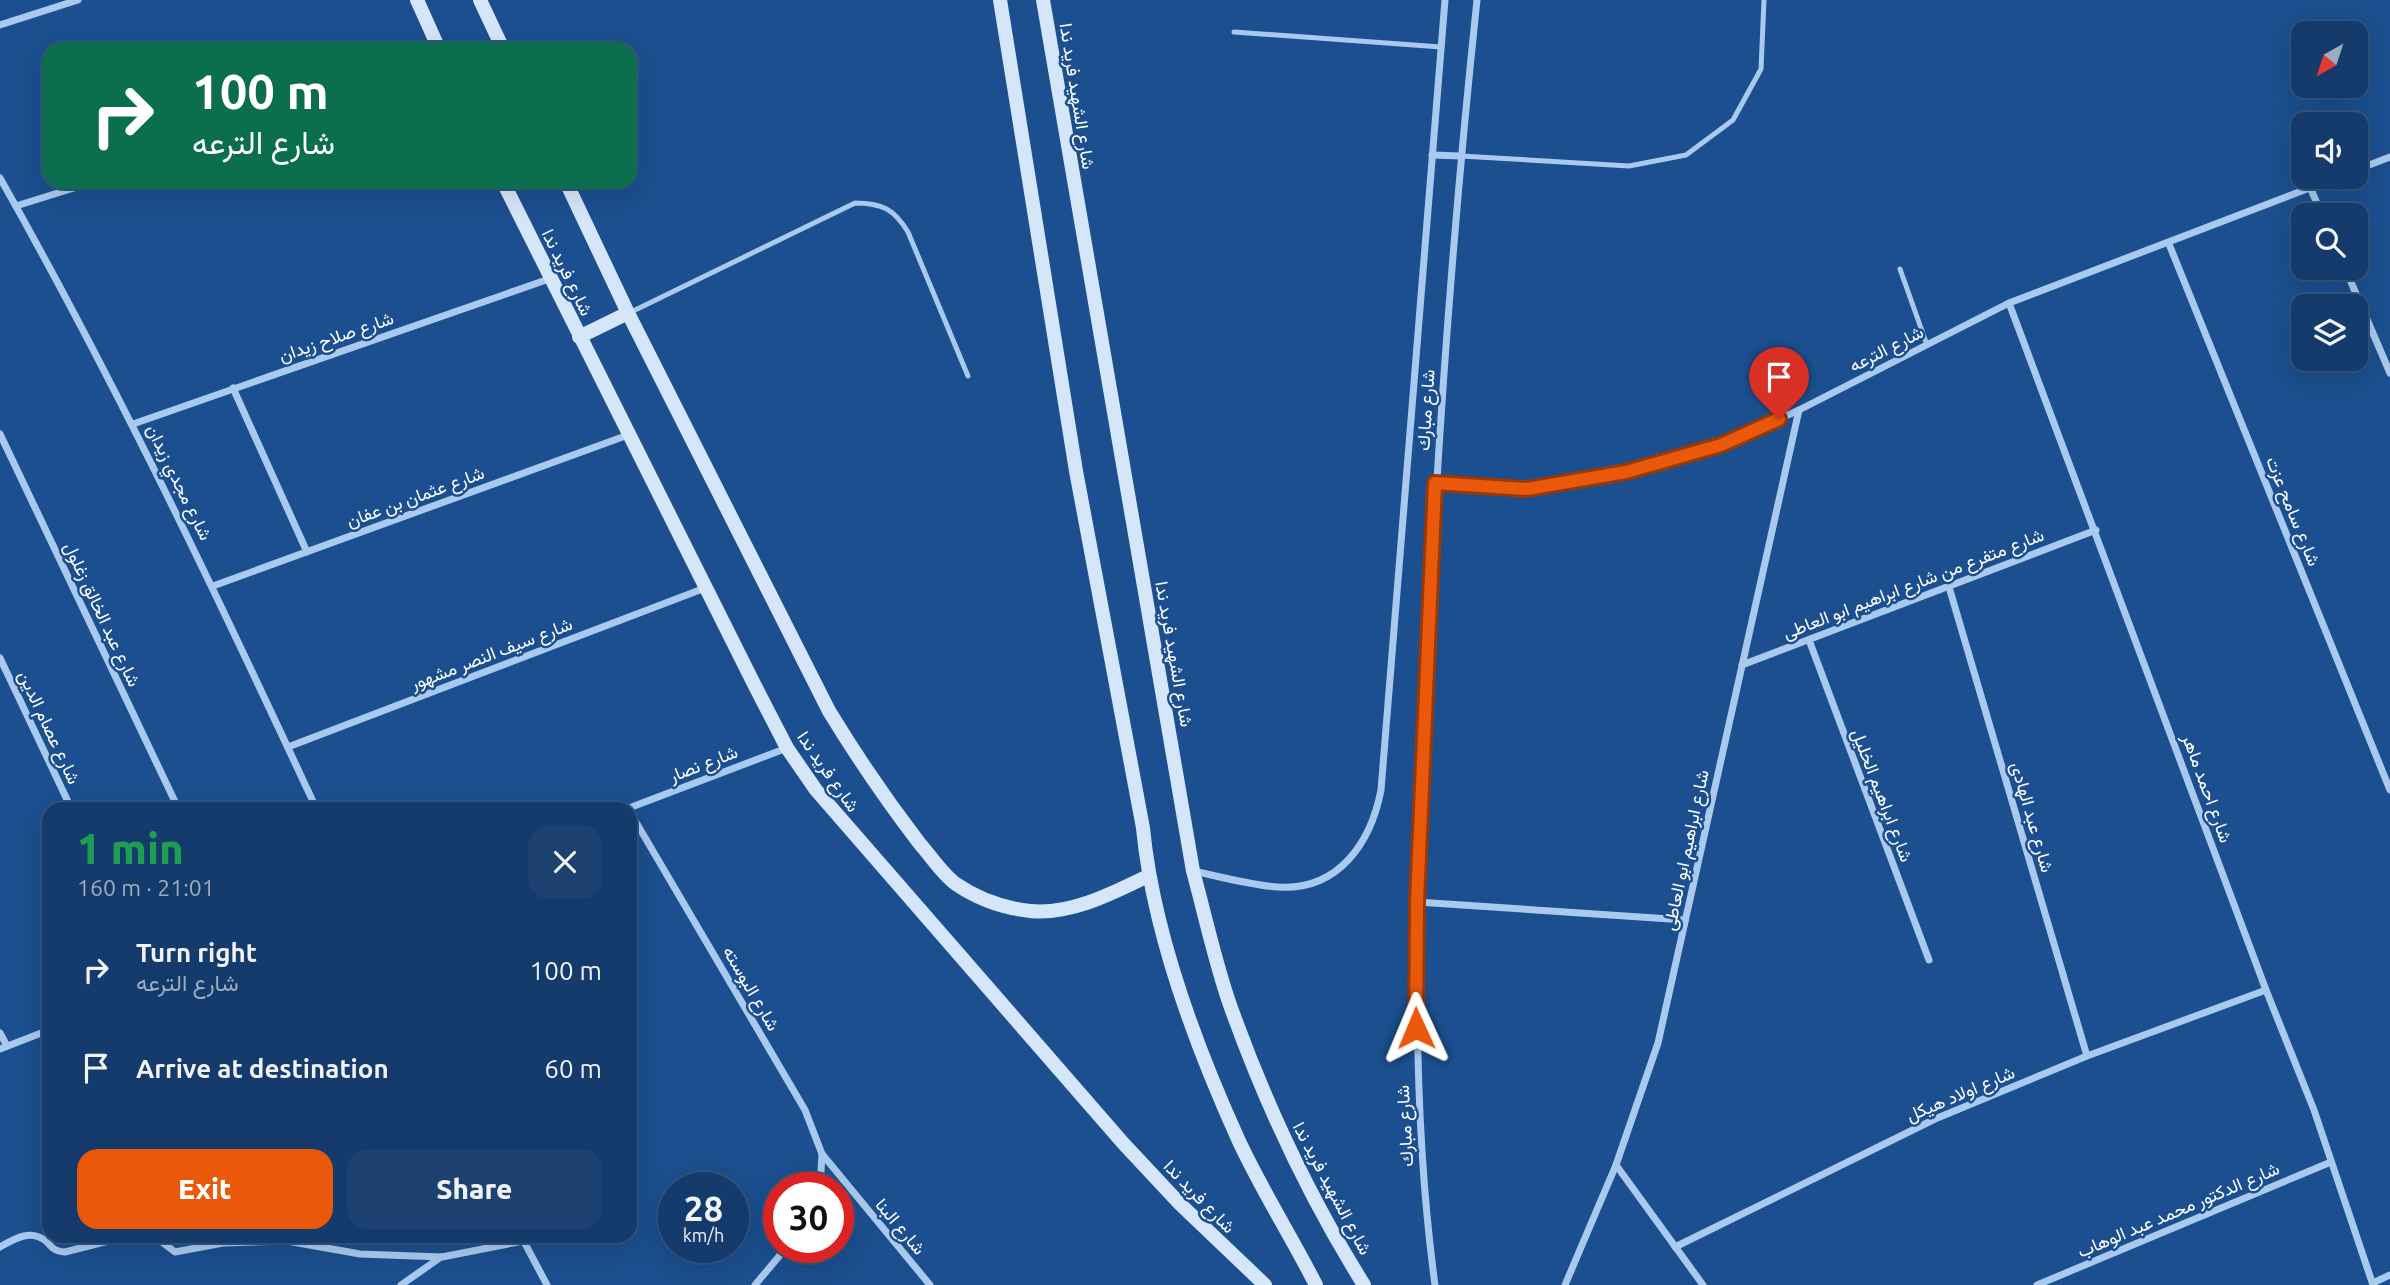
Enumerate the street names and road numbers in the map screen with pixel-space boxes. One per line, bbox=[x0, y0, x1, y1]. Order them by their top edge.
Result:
street label: شارع الشهيد فريد ندا bbox=[1054, 22, 1099, 171]
street label: شارع فريد ندا bbox=[536, 226, 598, 320]
street label: شارع صلاح زيدان bbox=[276, 307, 397, 368]
street label: شارع الترعه bbox=[1846, 321, 1928, 378]
street label: شارع مبارك bbox=[1412, 369, 1441, 452]
street label: شارع مجدي زيدان bbox=[138, 421, 217, 546]
street label: شارع سامح عزت bbox=[2260, 453, 2325, 570]
street label: شارع عثمان بن عفان bbox=[343, 462, 488, 533]
street label: شارع متفرع من شارع ابراهيم ابو العاطى bbox=[1780, 524, 2047, 645]
street label: شارع عبد الخالق زغلول bbox=[58, 539, 145, 691]
street label: شارع الشهيد فريد ندا bbox=[1149, 580, 1198, 729]
street label: شارع سيف النصر مشهور bbox=[406, 613, 576, 696]
street label: شارع عصام الدين bbox=[12, 667, 85, 788]
street label: شارع ابراهيم الخليل bbox=[1846, 726, 1918, 865]
street label: شارع فريد ندا bbox=[791, 727, 864, 817]
street label: شارع احمد ماهر bbox=[2176, 730, 2237, 846]
street label: شارع نصار bbox=[665, 741, 741, 788]
street label: شارع عبد الهادى bbox=[2005, 759, 2058, 875]
street label: شارع ابراهيم ابو العاطى bbox=[1658, 768, 1715, 933]
street label: شارع البوسته bbox=[717, 942, 784, 1035]
street label: شارع اولاد هيكل bbox=[1903, 1061, 2018, 1128]
street label: شارع مبارك bbox=[1392, 1085, 1419, 1167]
street label: شارع الشهيد فريد ندا bbox=[1287, 1118, 1376, 1259]
street label: شارع فريد ندا bbox=[1158, 1155, 1240, 1239]
street label: شارع الدكتور محمد عبد الوهاب bbox=[2074, 1157, 2283, 1263]
street label: شارع البنا bbox=[870, 1194, 930, 1260]

